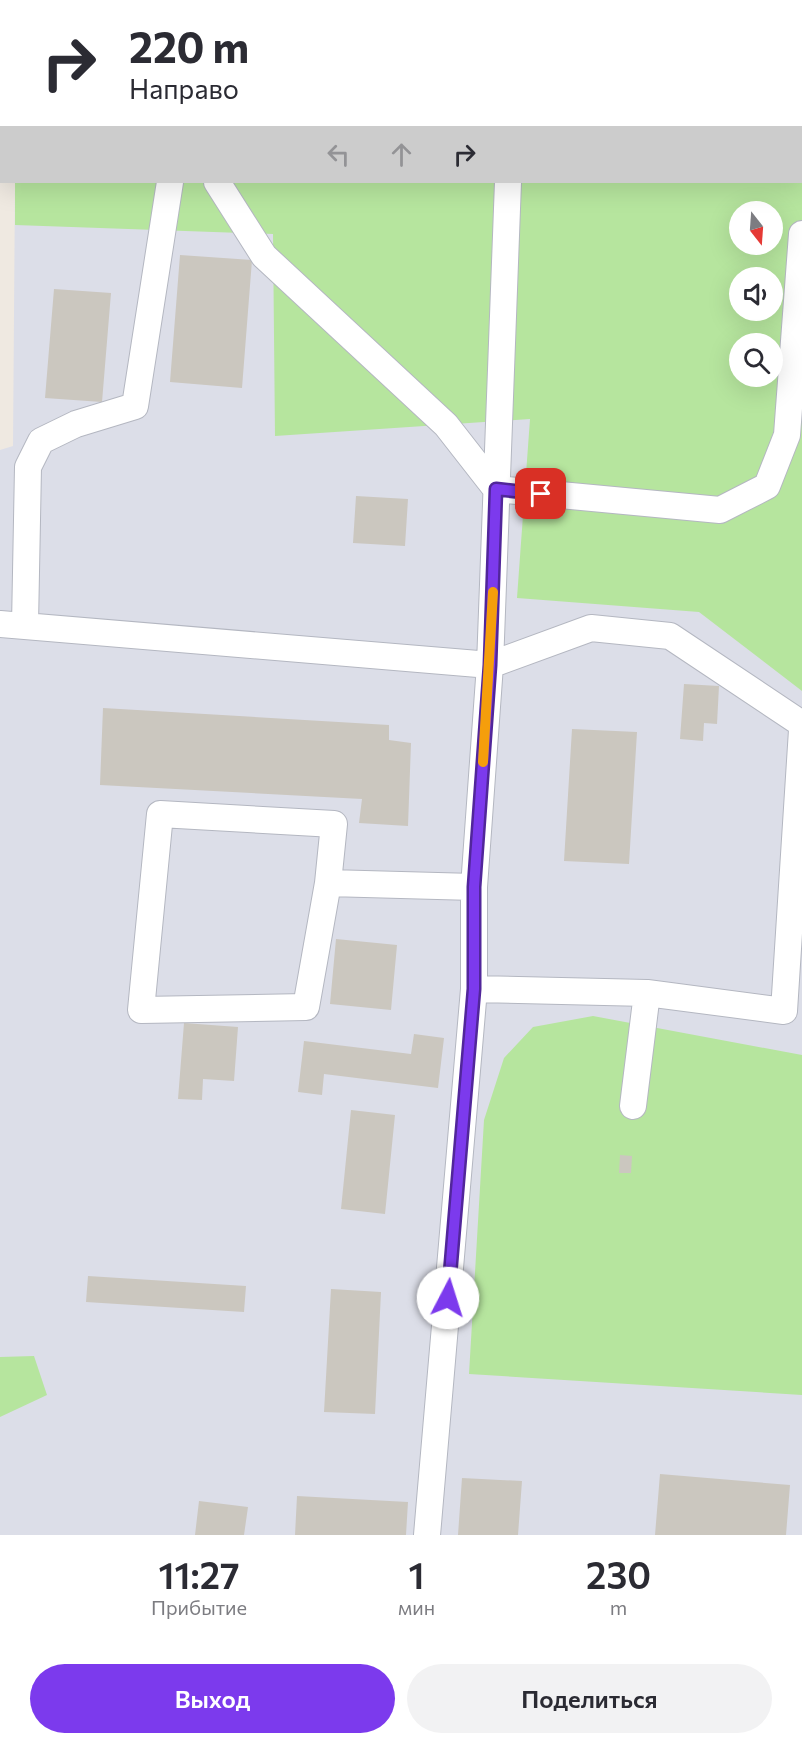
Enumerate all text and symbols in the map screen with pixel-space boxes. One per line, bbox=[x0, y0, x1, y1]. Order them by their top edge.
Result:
text: 220 m bbox=[129, 20, 249, 72]
icon: right bbox=[30, 24, 108, 102]
text: Направо bbox=[129, 72, 239, 105]
icon: left bbox=[322, 138, 355, 171]
icon: ahead bbox=[385, 138, 418, 171]
icon: right bbox=[448, 138, 481, 171]
north arrow bbox=[729, 201, 783, 255]
map controls bbox=[729, 201, 783, 387]
button: sound bbox=[729, 267, 783, 321]
button: search bbox=[729, 333, 783, 387]
pin bbox=[515, 468, 566, 519]
icon: arrive bbox=[524, 477, 557, 510]
position arrow bbox=[416, 1266, 480, 1330]
text: 11:27 bbox=[159, 1552, 239, 1596]
text: 1 bbox=[409, 1552, 425, 1596]
text: 230 bbox=[586, 1552, 651, 1596]
text: Прибытие bbox=[151, 1595, 247, 1619]
text: мин bbox=[398, 1595, 435, 1619]
text: m bbox=[610, 1595, 627, 1619]
button: Выход bbox=[30, 1664, 395, 1733]
button: Поделиться bbox=[407, 1664, 772, 1733]

